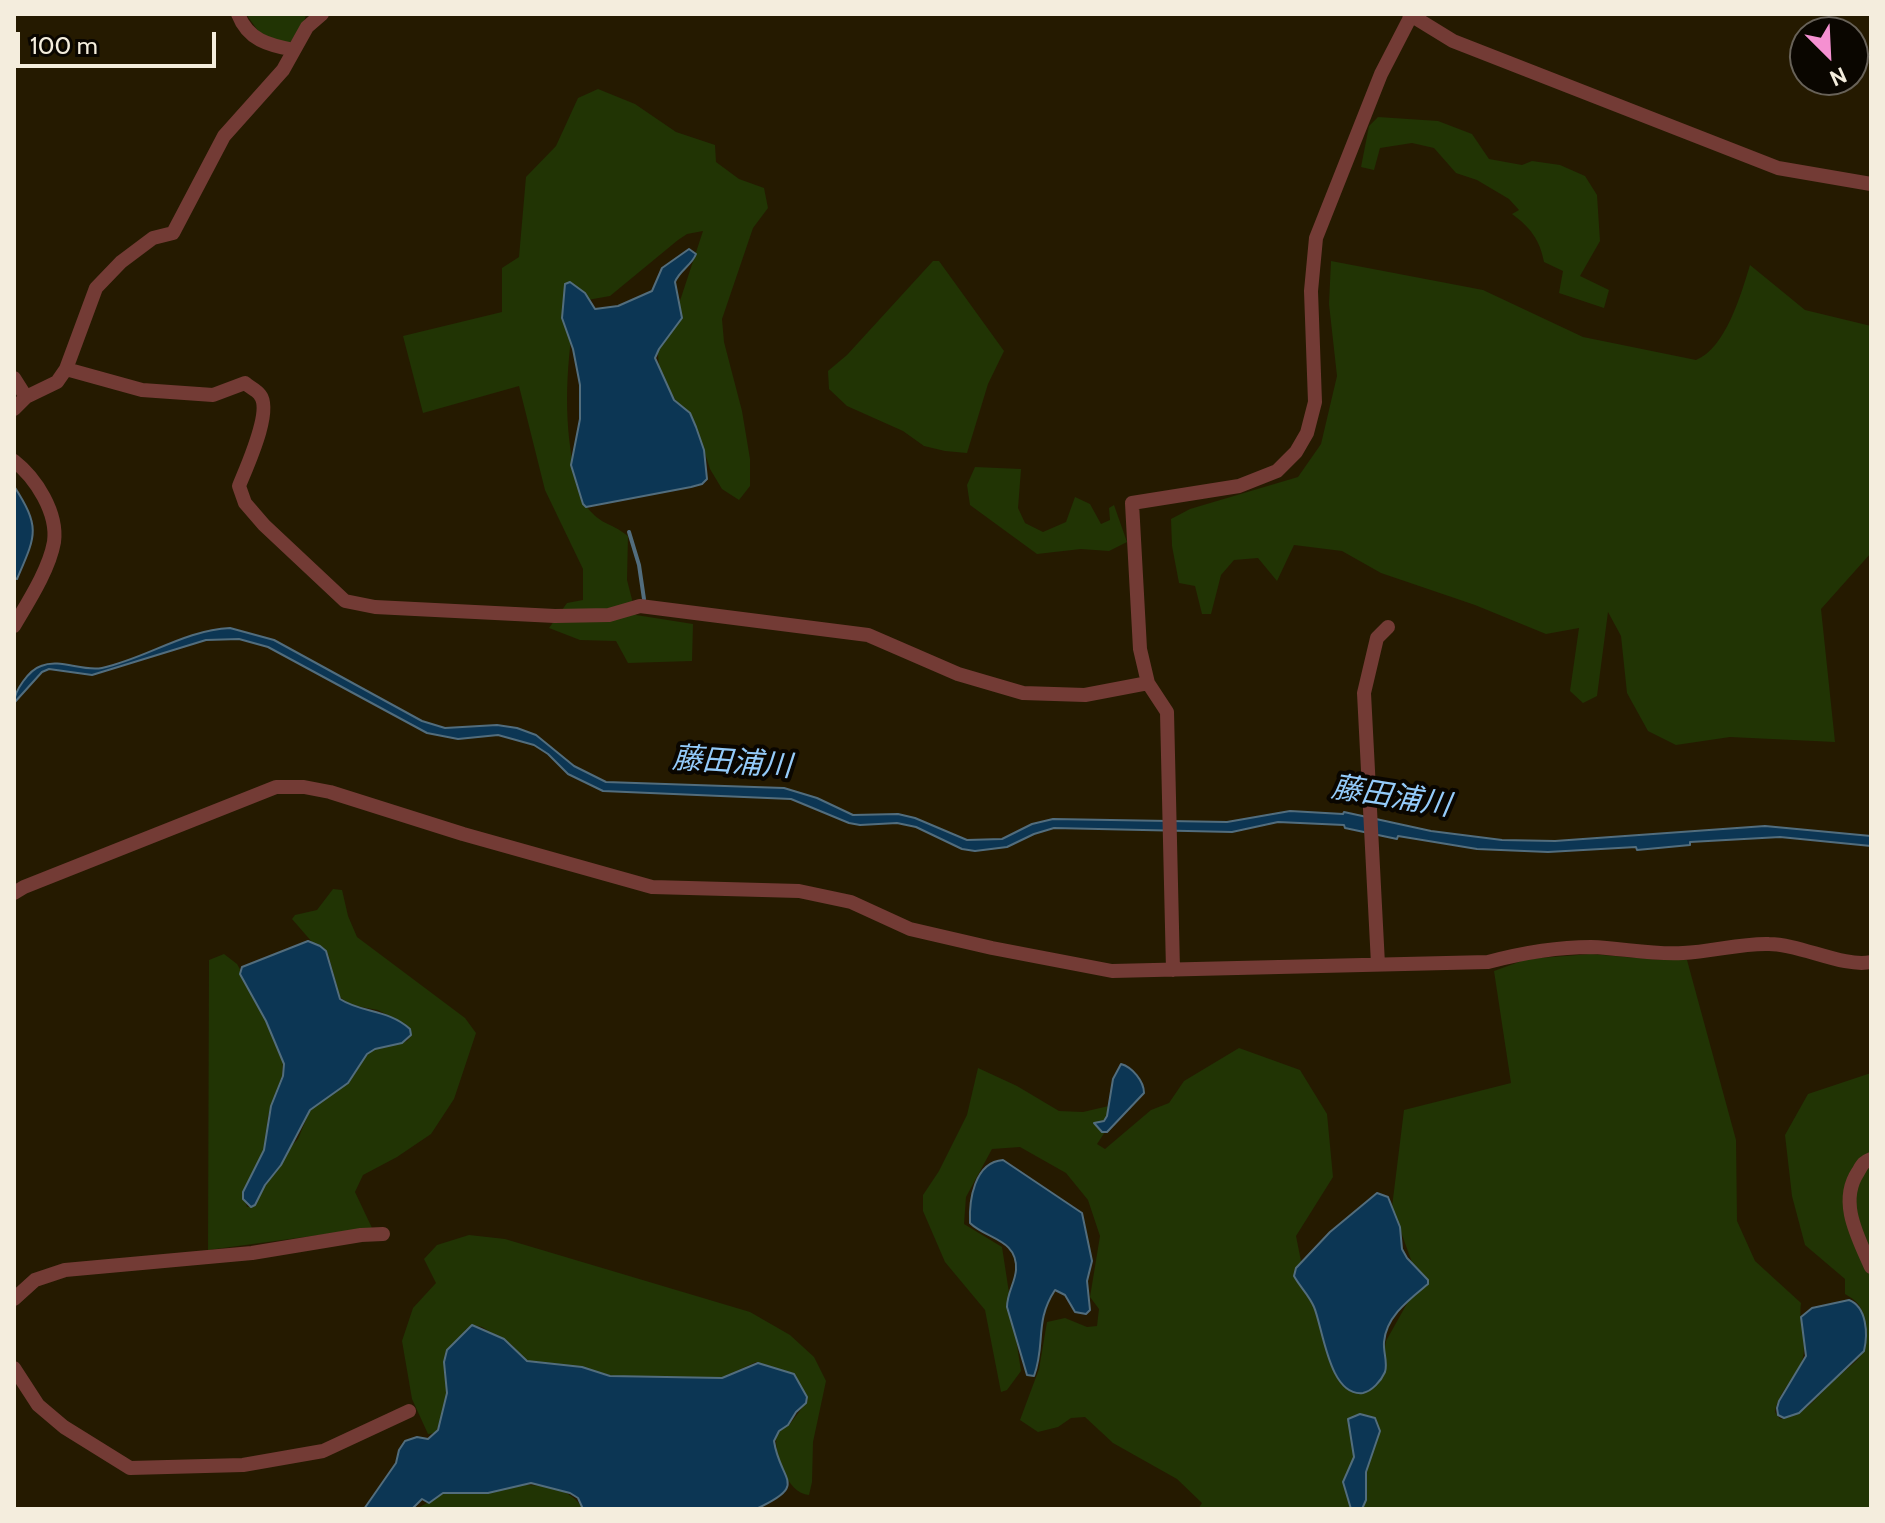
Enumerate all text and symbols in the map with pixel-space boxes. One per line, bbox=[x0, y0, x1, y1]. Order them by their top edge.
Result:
scale bar bbox=[20, 16, 220, 66]
north arrow bbox=[1789, 16, 1869, 96]
text: 100 m bbox=[30, 31, 98, 60]
text: N bbox=[1826, 61, 1851, 92]
water label: 藤田浦川 bbox=[671, 741, 793, 785]
water label: 藤田浦川 bbox=[1329, 770, 1453, 824]

